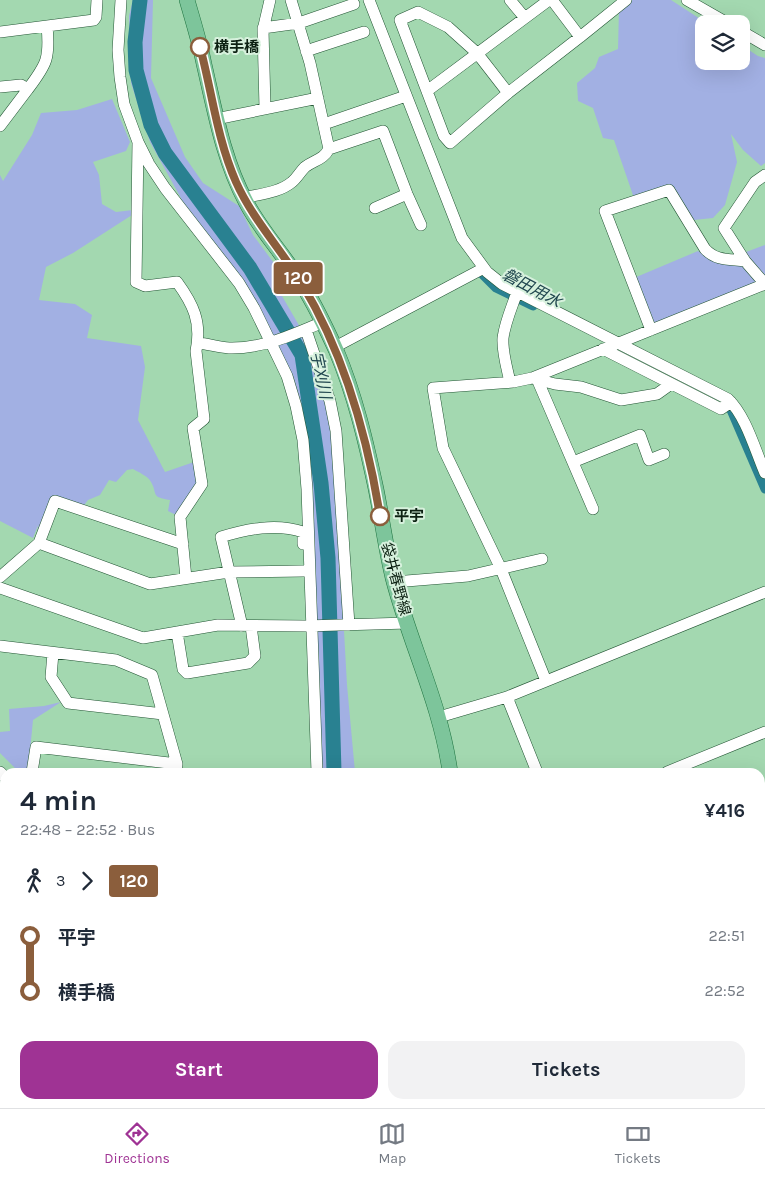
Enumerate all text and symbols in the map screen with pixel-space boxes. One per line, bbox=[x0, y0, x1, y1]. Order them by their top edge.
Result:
map controls bbox=[695, 15, 750, 70]
button: layers bbox=[695, 15, 750, 70]
marker: 横手橋 bbox=[190, 37, 210, 57]
place label: 横手橋 bbox=[214, 38, 260, 56]
line badge: 120 bbox=[269, 262, 327, 294]
water label: 磐田用水 bbox=[499, 265, 566, 312]
text: 120 bbox=[284, 267, 312, 289]
water label: 宇刈川 bbox=[307, 350, 336, 402]
marker: 平宇 bbox=[370, 506, 390, 526]
place label: 平宇 bbox=[394, 507, 424, 525]
street label: 袋井春野線 bbox=[378, 540, 414, 618]
text: 4 min bbox=[20, 784, 97, 817]
text: ¥416 bbox=[704, 800, 745, 822]
text: 22:48 – 22:52 · Bus bbox=[20, 820, 155, 839]
icon: walk bbox=[20, 867, 48, 895]
icon: forward bbox=[73, 867, 101, 895]
text: 120 bbox=[119, 870, 148, 892]
text: 3 bbox=[56, 871, 65, 890]
text: 22:51 bbox=[708, 926, 745, 945]
text: 平宇 bbox=[58, 927, 96, 949]
text: 22:52 bbox=[704, 981, 745, 1000]
text: 横手橋 bbox=[58, 982, 115, 1004]
button: Start bbox=[20, 1041, 378, 1099]
button: Tickets bbox=[388, 1041, 745, 1099]
tab: Directions bbox=[104, 1120, 170, 1167]
tab: Map bbox=[378, 1120, 406, 1167]
tab: Tickets bbox=[615, 1120, 661, 1167]

